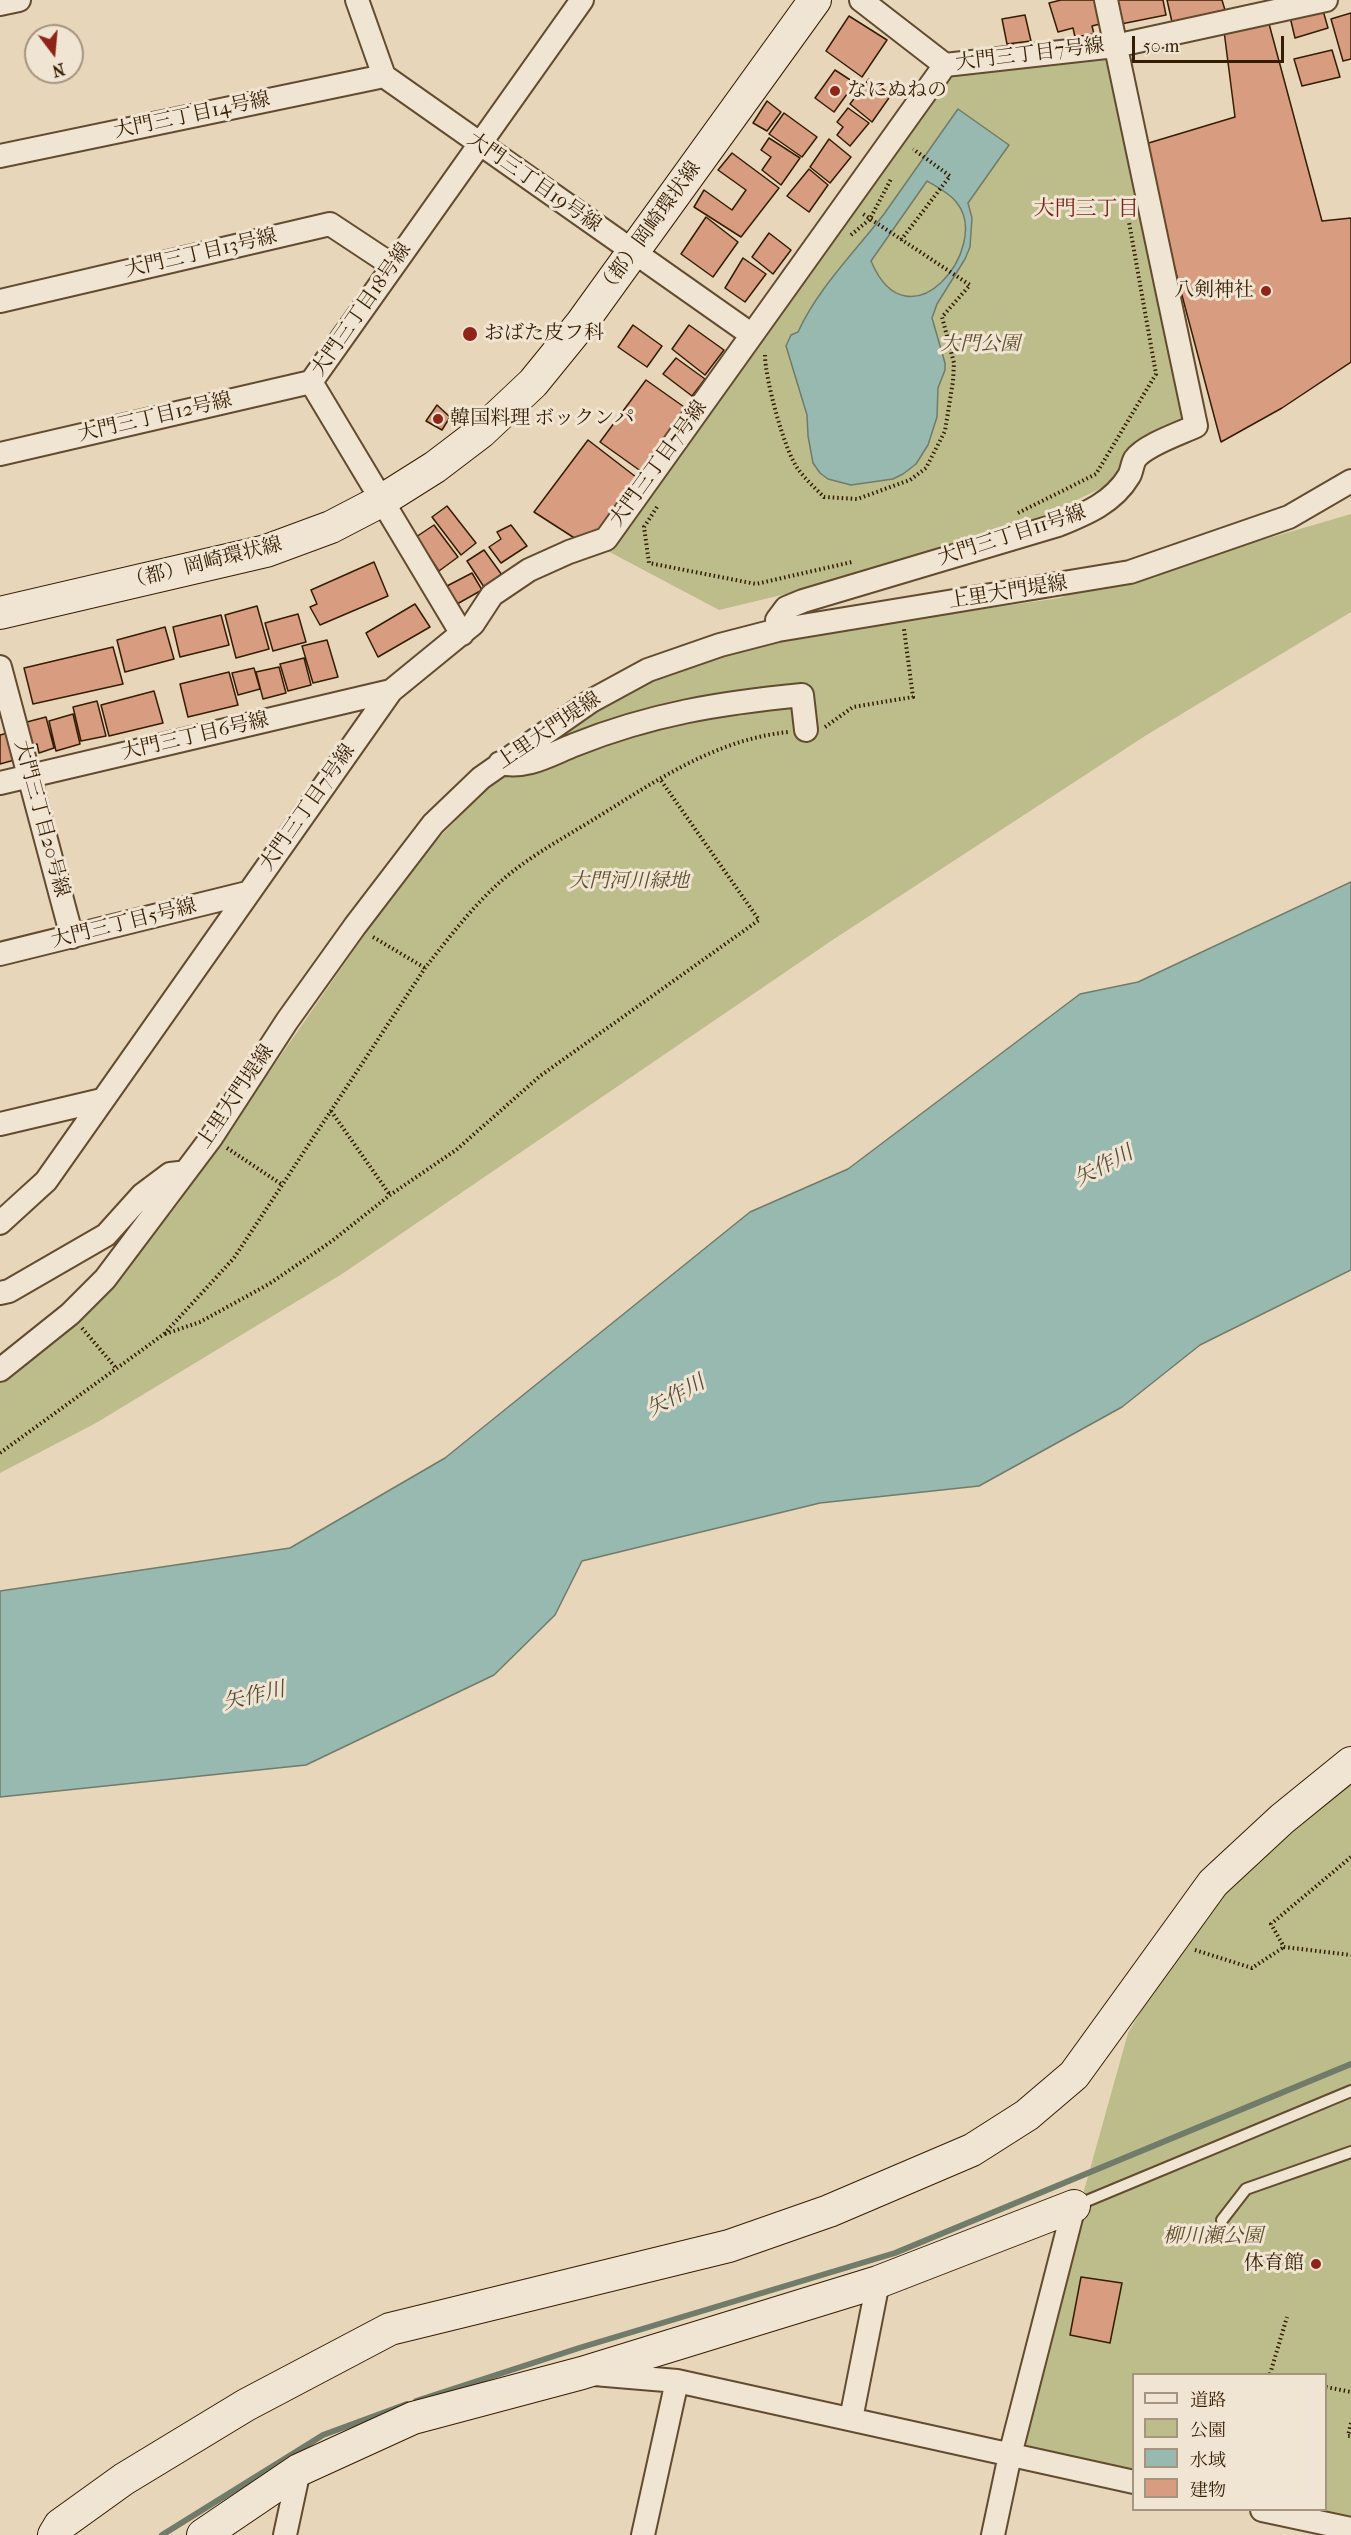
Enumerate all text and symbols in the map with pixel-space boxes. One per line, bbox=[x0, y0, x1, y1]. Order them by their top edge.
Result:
north arrow bbox=[24, 24, 84, 84]
scale bar bbox=[1135, 24, 1286, 62]
street label: 大門三丁目7号線 bbox=[954, 34, 1106, 76]
text: 50 m bbox=[1143, 36, 1179, 57]
text: N bbox=[50, 59, 67, 81]
place label: なにぬねの bbox=[847, 79, 947, 103]
marker: なにぬねの bbox=[828, 84, 842, 98]
street label: 大門三丁目14号線 bbox=[112, 88, 272, 144]
street label: 大門三丁目19号線 bbox=[463, 128, 605, 238]
street label: （都）岡崎環状線 bbox=[593, 157, 707, 301]
district label: 大門三丁目 bbox=[1034, 197, 1138, 223]
street label: 大門三丁目13号線 bbox=[123, 225, 279, 283]
street label: 大門三丁目18号線 bbox=[307, 239, 417, 381]
place label: 八剣神社 bbox=[1174, 279, 1254, 303]
marker: 八剣神社 bbox=[1259, 284, 1273, 298]
place label: おばた皮フ科 bbox=[484, 322, 604, 346]
marker: おばた皮フ科 bbox=[461, 325, 479, 343]
park label: 大門公園 bbox=[940, 333, 1020, 357]
street label: 大門三丁目12号線 bbox=[76, 389, 234, 447]
street label: 大門三丁目7号線 bbox=[605, 396, 713, 532]
place label: 韓国料理 ボックンパ bbox=[450, 407, 634, 431]
marker: 韓国料理 ボックンパ bbox=[431, 412, 445, 426]
street label: 大門三丁目11号線 bbox=[935, 501, 1089, 571]
street label: （都）岡崎環状線 bbox=[123, 533, 285, 595]
street label: 上里大門堤線 bbox=[947, 572, 1069, 614]
street label: 上里大門堤線 bbox=[493, 688, 605, 774]
street label: 大門三丁目6号線 bbox=[119, 708, 271, 766]
street label: 大門三丁目20号線 bbox=[9, 738, 73, 900]
street label: 大門三丁目7号線 bbox=[255, 740, 361, 876]
park label: 大門河川緑地 bbox=[569, 870, 689, 894]
street label: 大門三丁目5号線 bbox=[49, 894, 199, 954]
street label: 上里大門堤線 bbox=[193, 1041, 279, 1153]
water label: 矢作川 bbox=[1070, 1141, 1138, 1193]
water label: 矢作川 bbox=[642, 1371, 710, 1423]
water label: 矢作川 bbox=[220, 1678, 288, 1716]
park label: 柳川瀬公園 bbox=[1163, 2225, 1263, 2249]
place label: 体育館 bbox=[1244, 2252, 1304, 2276]
marker: 体育館 bbox=[1309, 2257, 1323, 2271]
legend bbox=[1132, 2373, 1327, 2511]
text: 道路 bbox=[1190, 2390, 1226, 2411]
text: 公園 bbox=[1190, 2420, 1226, 2441]
text: 水域 bbox=[1190, 2450, 1226, 2471]
text: 建物 bbox=[1190, 2480, 1226, 2501]

